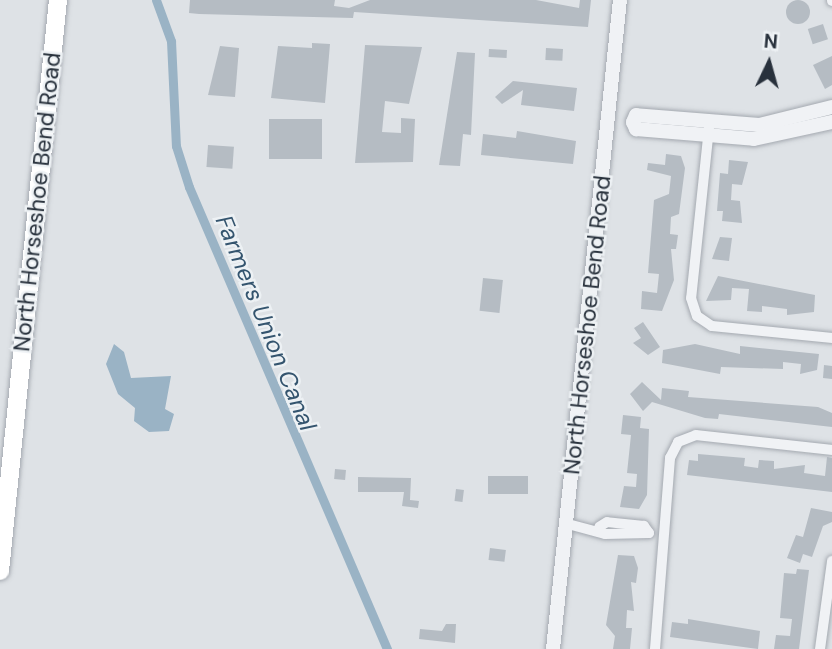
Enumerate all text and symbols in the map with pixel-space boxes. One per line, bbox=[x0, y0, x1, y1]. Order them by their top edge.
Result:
north arrow bbox=[734, 28, 804, 98]
text: N bbox=[763, 29, 779, 55]
street label: North Horseshoe Bend Road bbox=[8, 51, 66, 353]
street label: North Horseshoe Bend Road bbox=[558, 174, 616, 476]
water label: Farmers Union Canal bbox=[210, 211, 322, 435]

